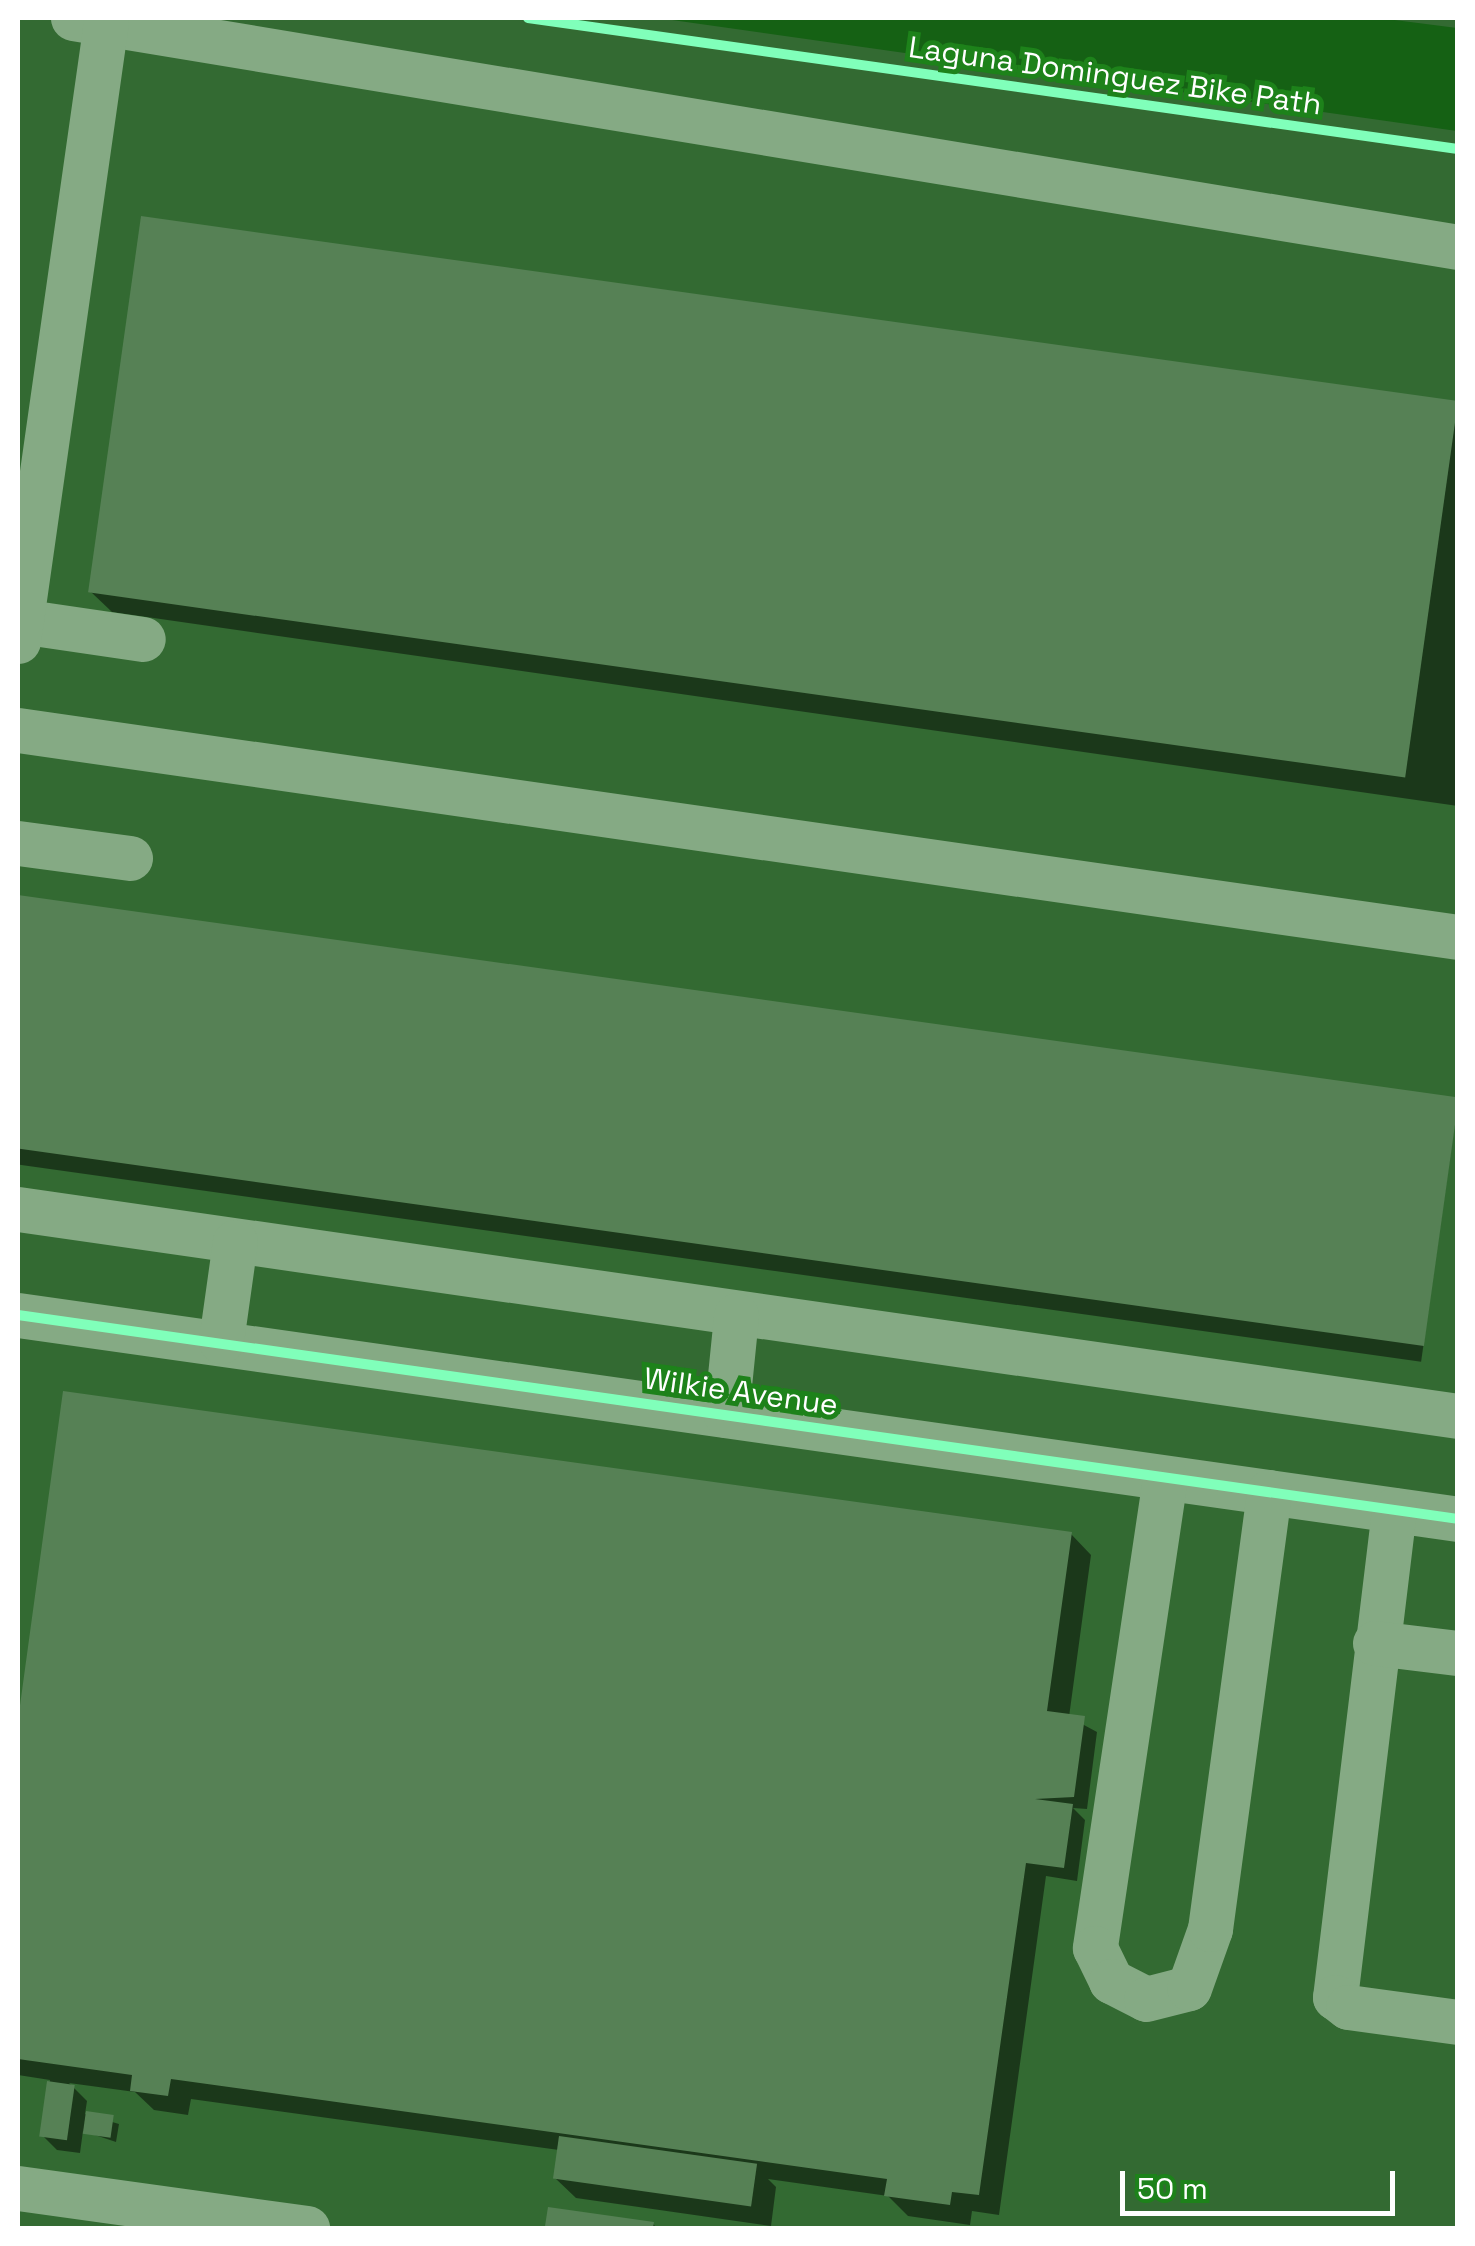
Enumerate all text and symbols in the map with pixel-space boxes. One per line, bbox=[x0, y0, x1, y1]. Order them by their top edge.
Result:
street label: Laguna Dominguez Bike Path bbox=[906, 29, 1324, 123]
street label: Wilkie Avenue bbox=[642, 1361, 840, 1423]
scale bar bbox=[1125, 2151, 1400, 2213]
text: 50 m bbox=[1137, 2169, 1208, 2208]

